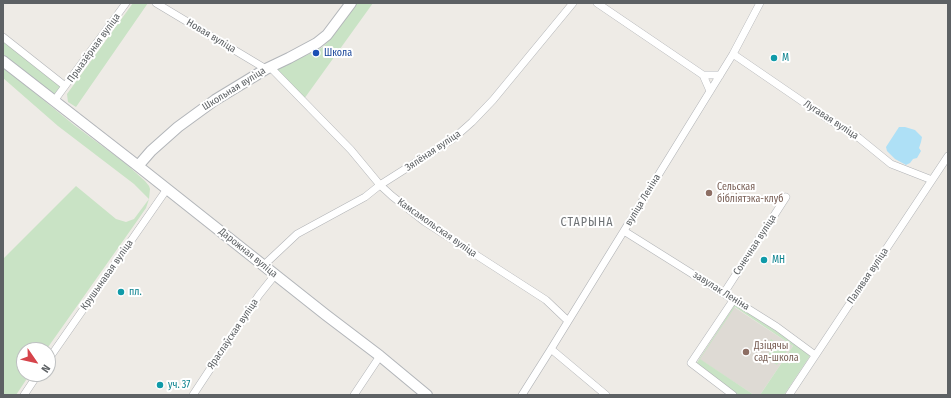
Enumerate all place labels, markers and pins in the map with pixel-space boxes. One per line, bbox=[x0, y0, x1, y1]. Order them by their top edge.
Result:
place label: Школа bbox=[324, 47, 352, 59]
marker: Школа bbox=[311, 48, 321, 58]
place label: M bbox=[782, 52, 789, 64]
marker: M bbox=[769, 53, 779, 63]
place label: Сельская бібліятэка-клуб bbox=[717, 181, 783, 204]
marker: Сельская бібліятэка-клуб bbox=[704, 188, 714, 198]
place label: МН bbox=[772, 254, 785, 266]
marker: МН bbox=[759, 255, 769, 265]
place label: пл. bbox=[129, 286, 142, 298]
marker: пл. bbox=[116, 287, 126, 297]
place label: Дзіцячы сад-школа bbox=[754, 340, 799, 364]
marker: Дзіцячы сад-школа bbox=[741, 347, 751, 357]
place label: уч. 37 bbox=[168, 379, 190, 391]
marker: уч. 37 bbox=[155, 380, 165, 390]

